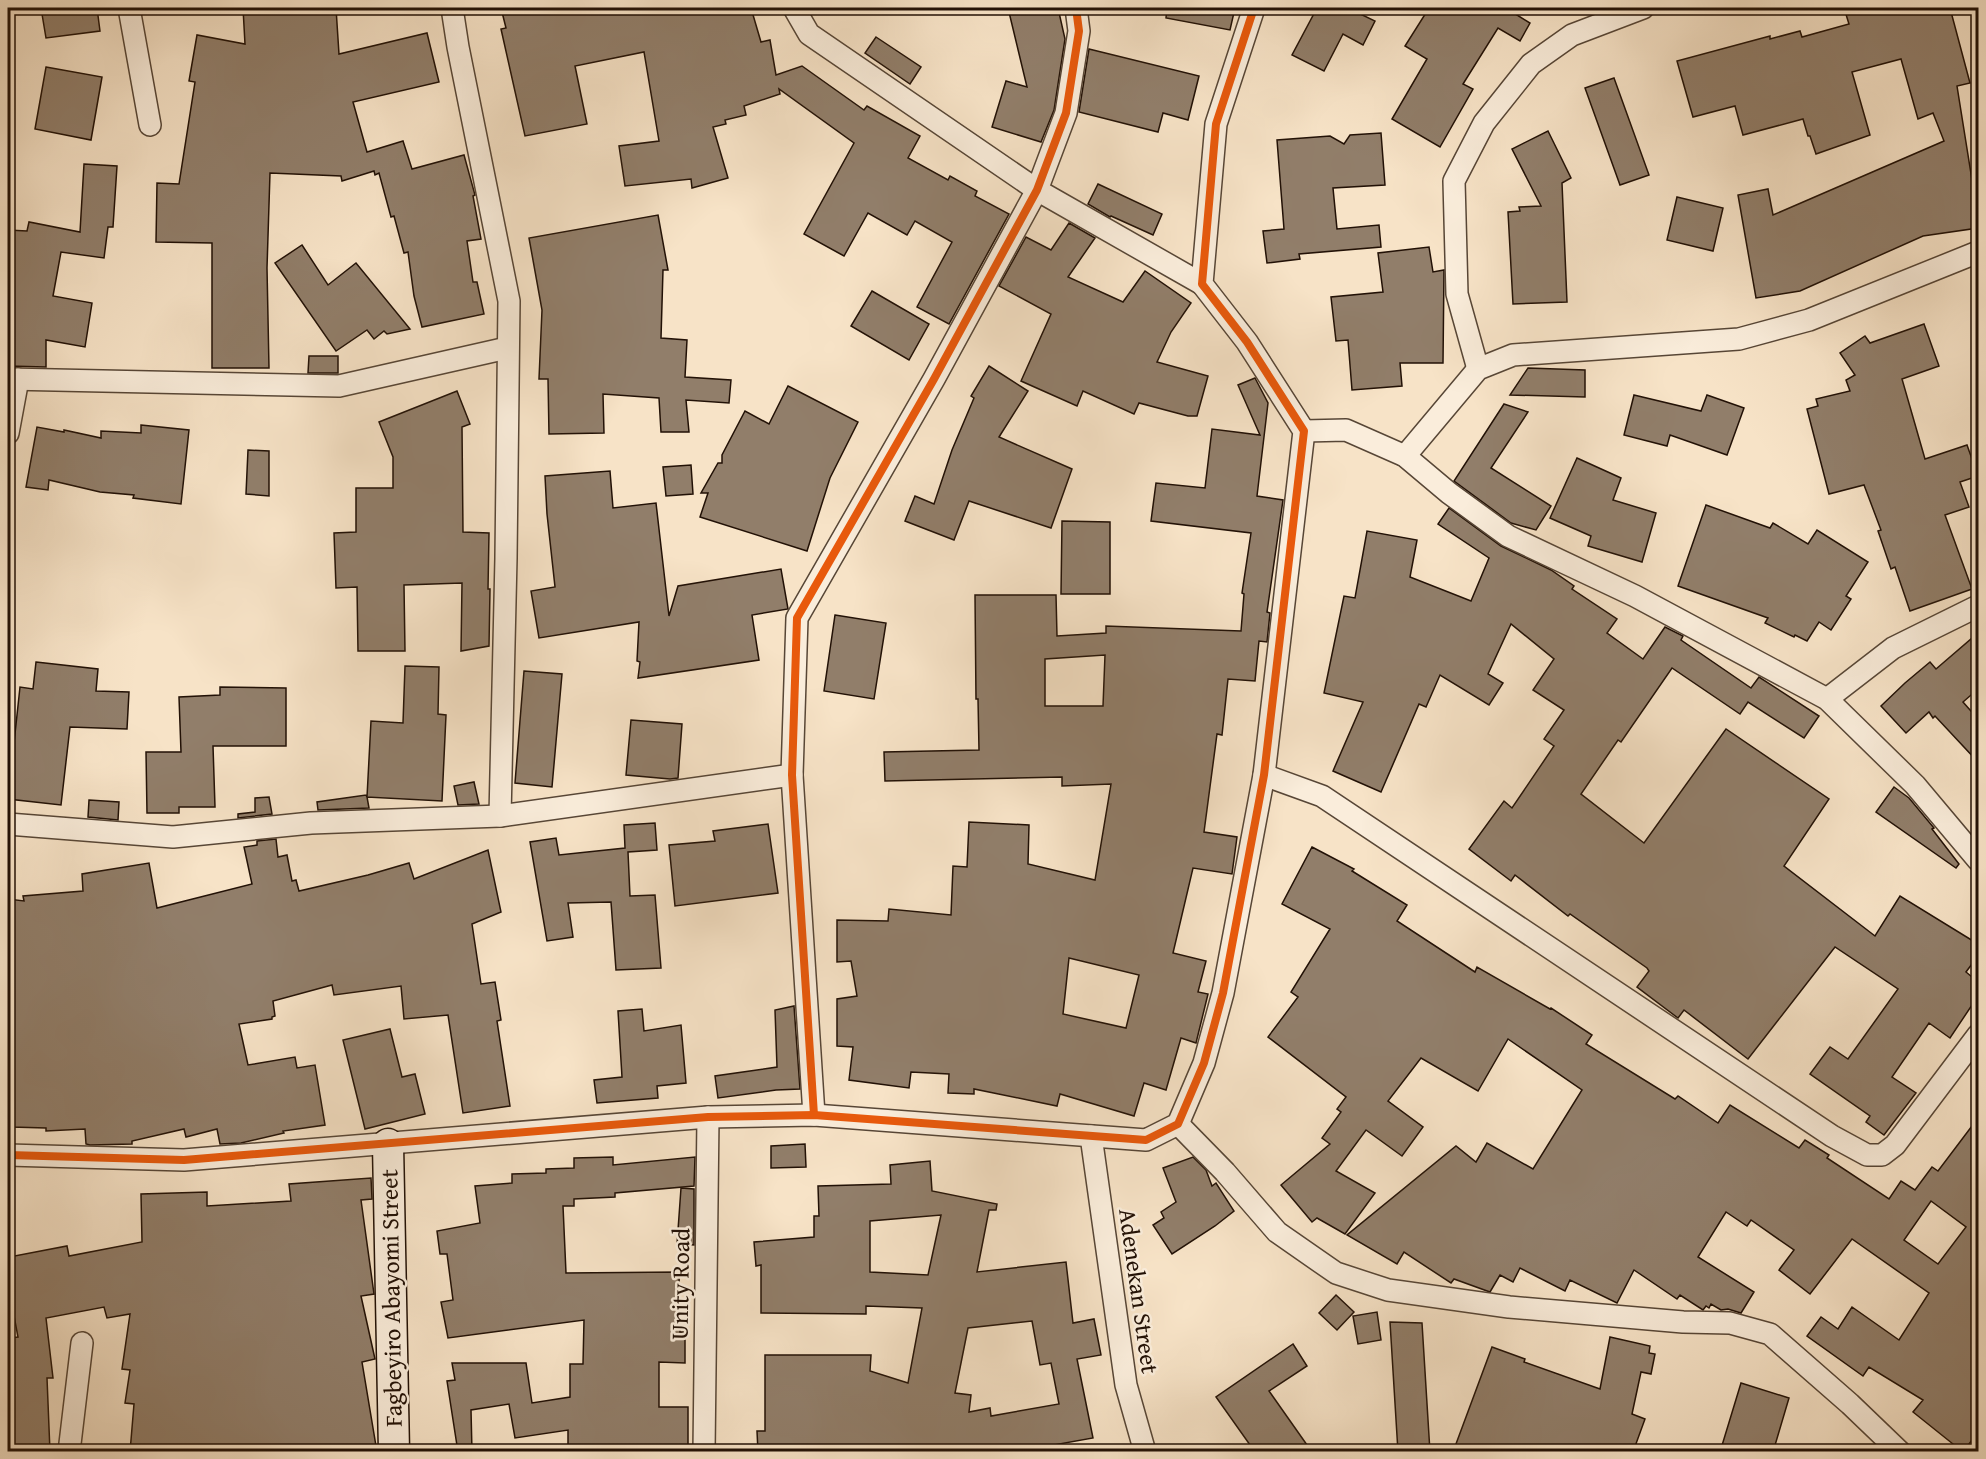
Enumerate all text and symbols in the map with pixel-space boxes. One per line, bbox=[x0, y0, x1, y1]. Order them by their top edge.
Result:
street label: Fagbeyiro Abayomi Street bbox=[371, 1168, 411, 1427]
street label: Adenekan Street bbox=[1110, 1206, 1168, 1376]
street label: Unity Road bbox=[662, 1228, 698, 1340]

